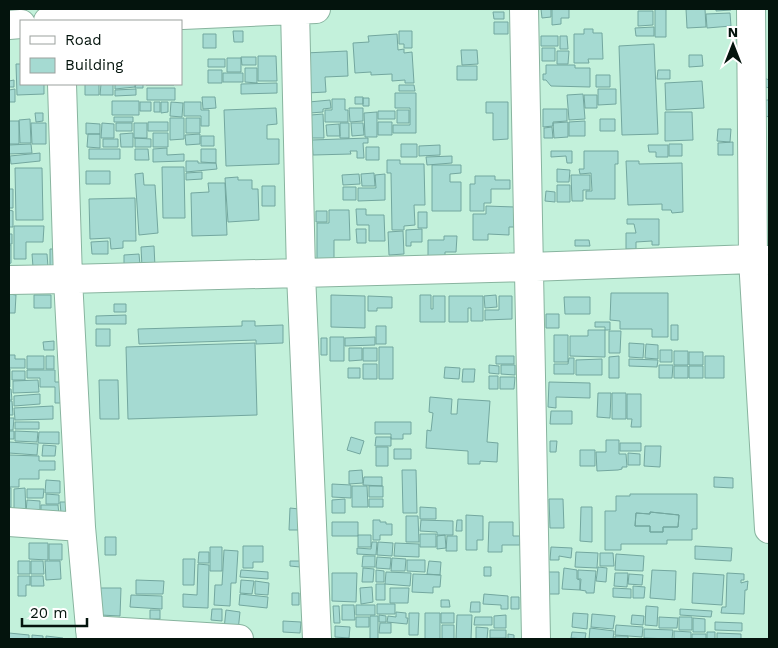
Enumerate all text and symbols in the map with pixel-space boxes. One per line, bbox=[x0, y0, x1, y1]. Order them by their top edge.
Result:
legend bbox=[20, 20, 182, 85]
north arrow bbox=[708, 20, 758, 70]
text: N bbox=[728, 24, 738, 40]
text: Road bbox=[65, 31, 102, 49]
text: Building bbox=[65, 56, 123, 74]
scale bar bbox=[22, 596, 88, 628]
text: 20 m bbox=[30, 604, 68, 622]

